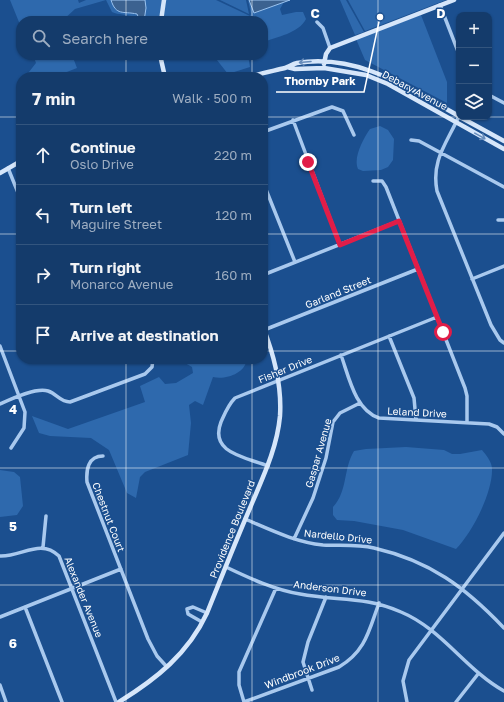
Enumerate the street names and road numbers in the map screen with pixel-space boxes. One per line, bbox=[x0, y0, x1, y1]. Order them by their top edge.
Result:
street label: Debary Avenue bbox=[380, 68, 450, 112]
street label: Garland Street bbox=[303, 273, 373, 311]
street label: Fisher Drive bbox=[256, 353, 314, 385]
street label: Leland Drive bbox=[387, 404, 447, 420]
street label: Gaspar Avenue bbox=[302, 417, 334, 489]
street label: Providence Boulevard bbox=[207, 478, 257, 580]
street label: Chestnut Court bbox=[90, 480, 128, 554]
street label: Nardello Drive bbox=[303, 526, 373, 546]
street label: Alexander Avenue bbox=[62, 555, 106, 639]
street label: Anderson Drive bbox=[293, 578, 367, 598]
street label: Windbrook Drive bbox=[263, 651, 341, 691]

